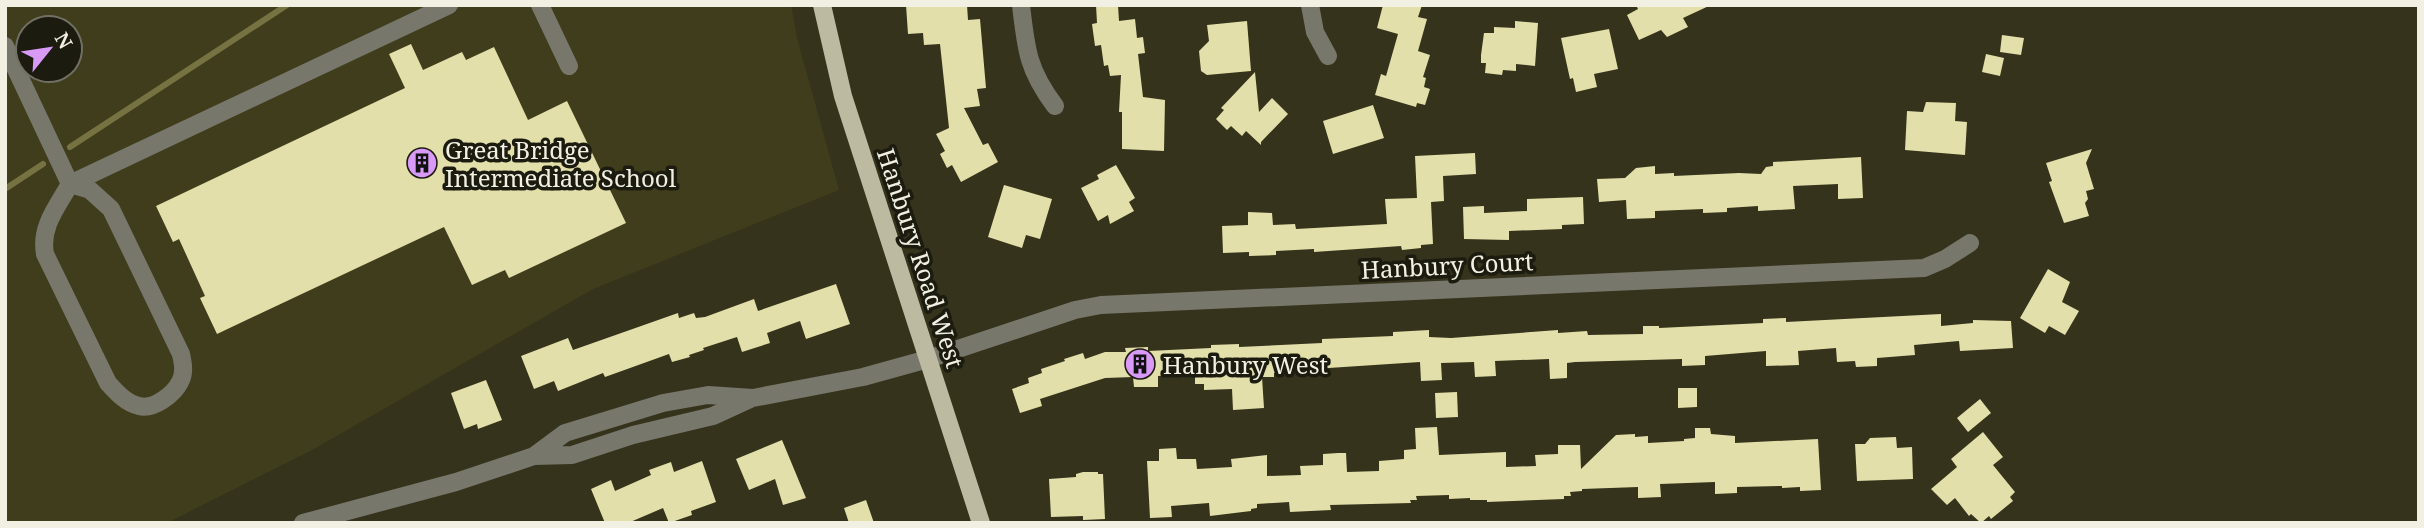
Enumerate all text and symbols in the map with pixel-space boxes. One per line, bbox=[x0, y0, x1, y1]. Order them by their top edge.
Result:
north arrow bbox=[14, 14, 84, 84]
text: N bbox=[49, 28, 79, 54]
place label: Great Bridge Intermediate School bbox=[445, 133, 677, 194]
street label: Hanbury Road West bbox=[870, 144, 972, 372]
building icon: Great Bridge Intermediate School bbox=[405, 146, 439, 180]
street label: Hanbury Court bbox=[1360, 244, 1534, 286]
building icon: Hanbury West bbox=[1123, 347, 1157, 381]
place label: Hanbury West bbox=[1163, 348, 1328, 381]

